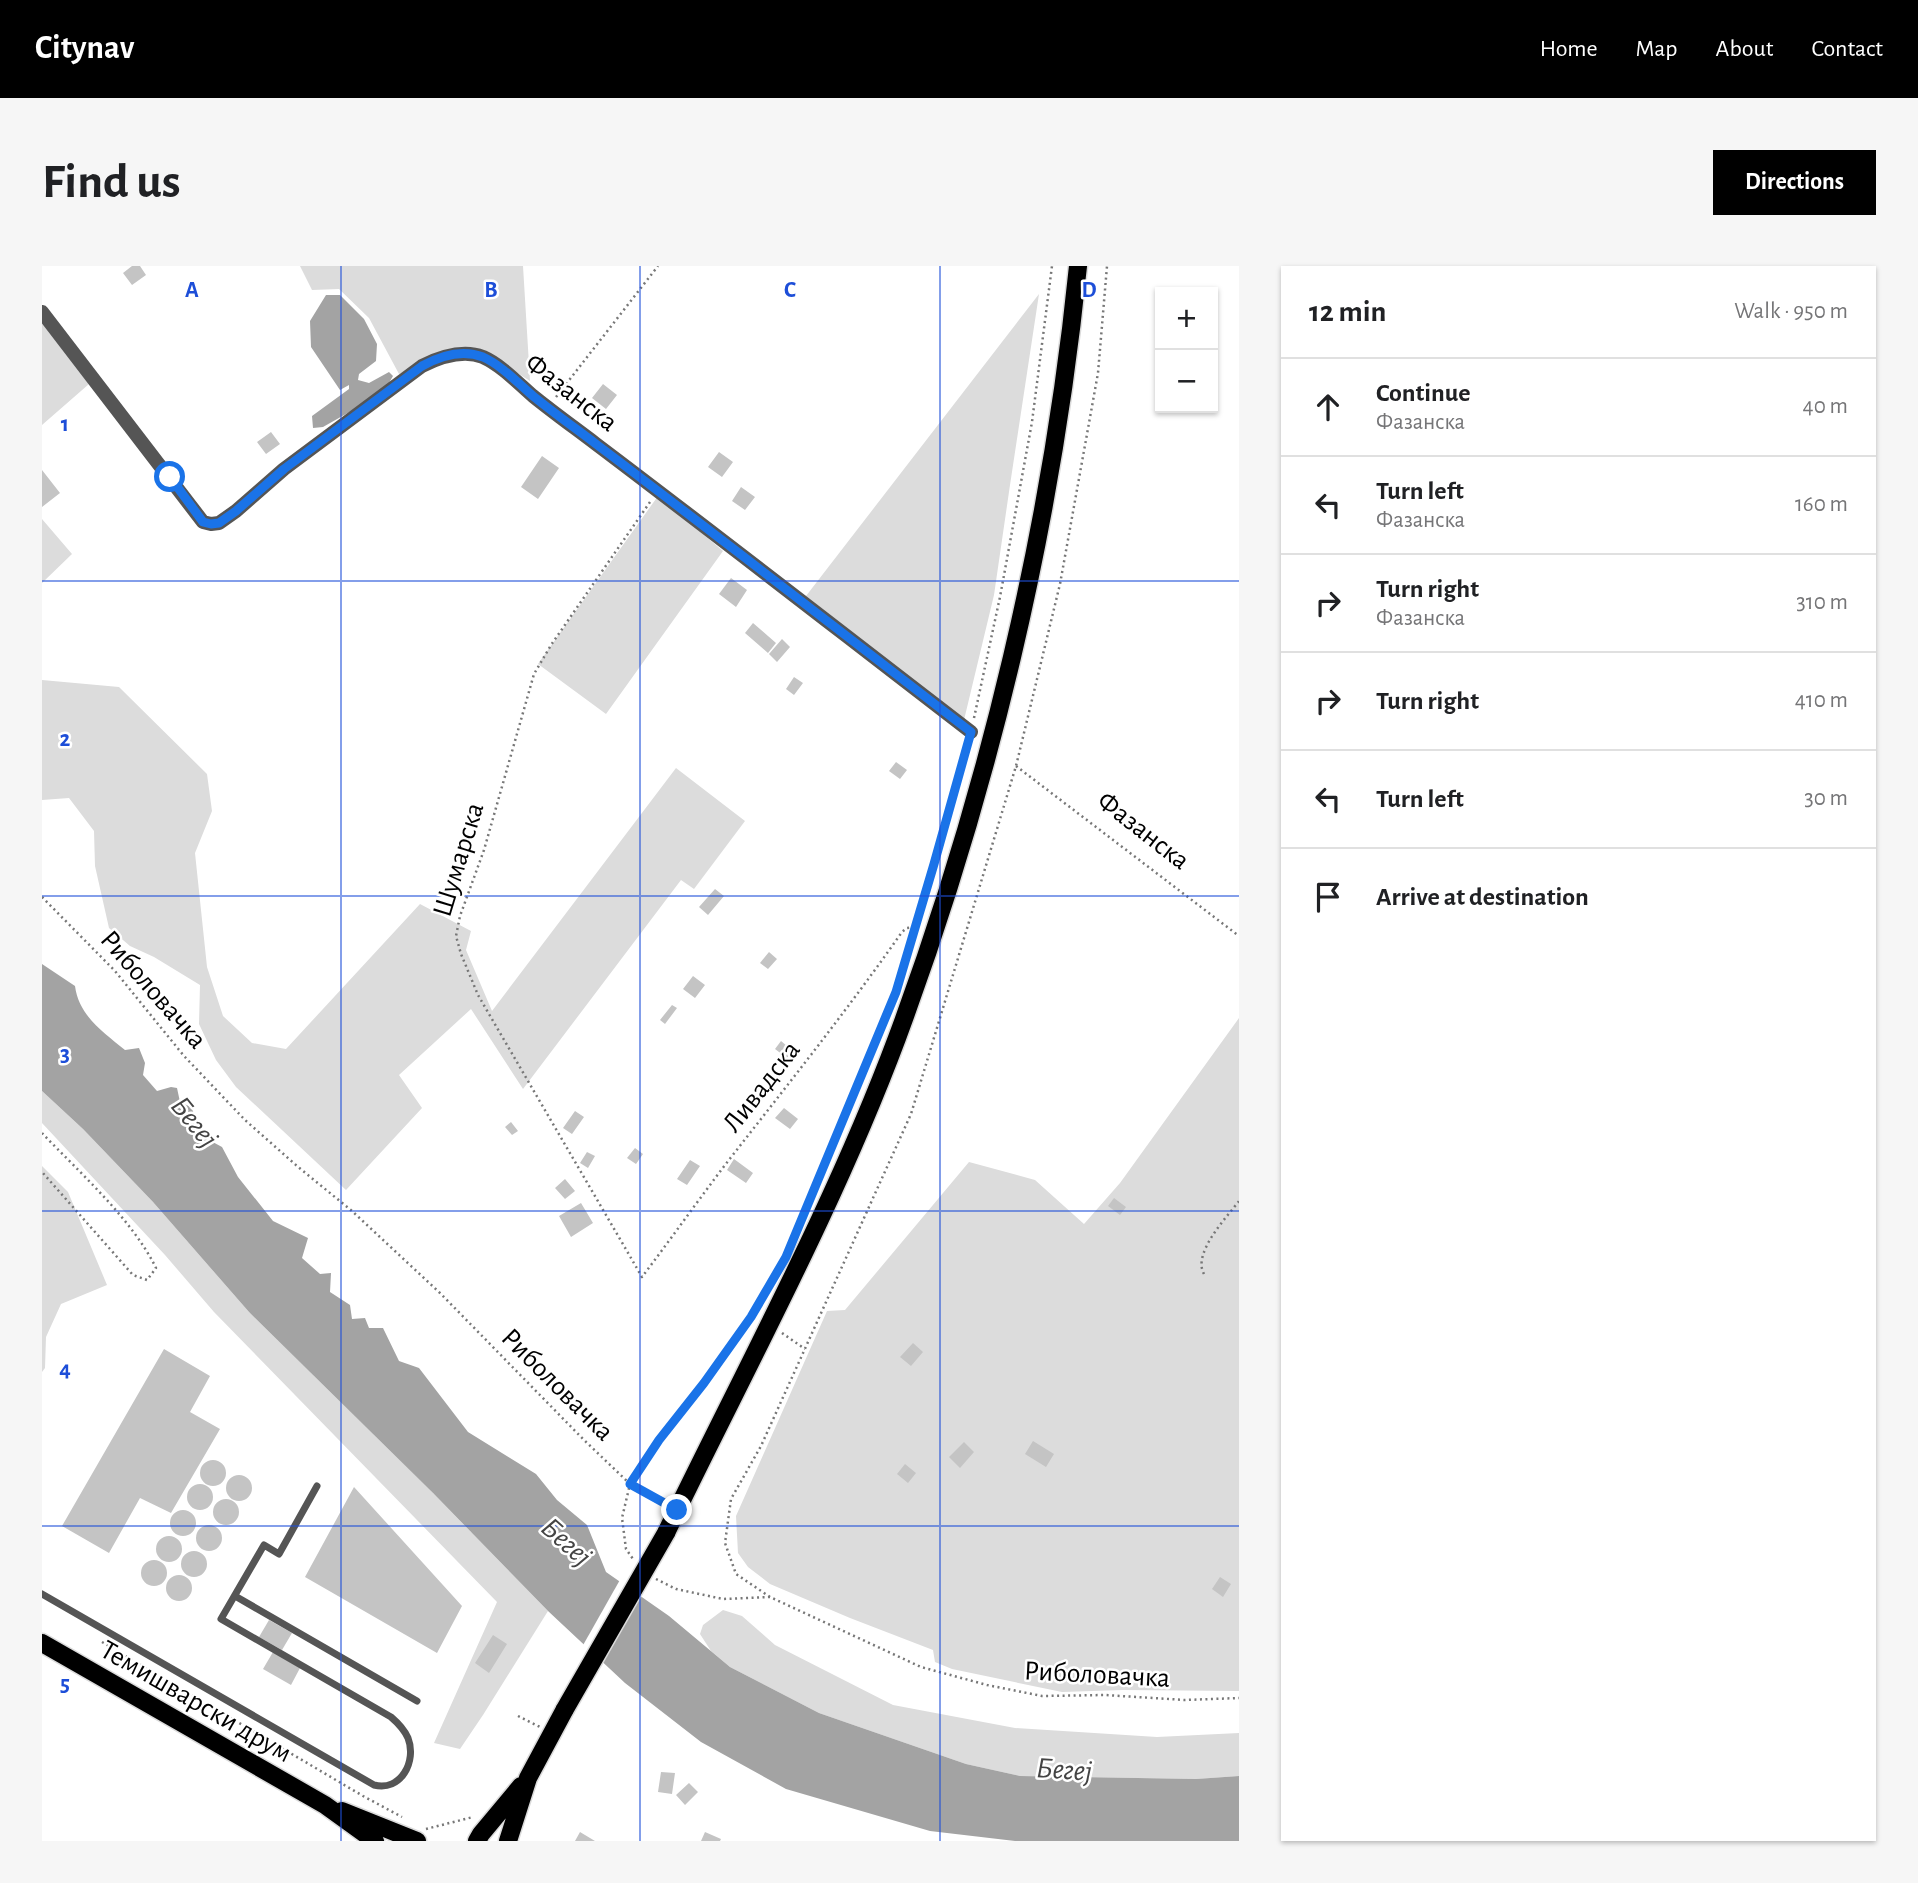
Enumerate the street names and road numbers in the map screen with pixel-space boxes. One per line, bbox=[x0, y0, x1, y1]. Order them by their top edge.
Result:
street label: Фазанска bbox=[520, 349, 622, 438]
street label: Фазанска bbox=[1092, 787, 1194, 876]
street label: Шумарска bbox=[428, 799, 490, 920]
street label: Риболовачка bbox=[94, 926, 212, 1055]
street label: Ливадска bbox=[718, 1036, 806, 1138]
street label: Риболовачка bbox=[495, 1323, 619, 1447]
street label: Темишварски друм bbox=[96, 1636, 296, 1768]
street label: Риболовачка bbox=[1023, 1657, 1171, 1693]

